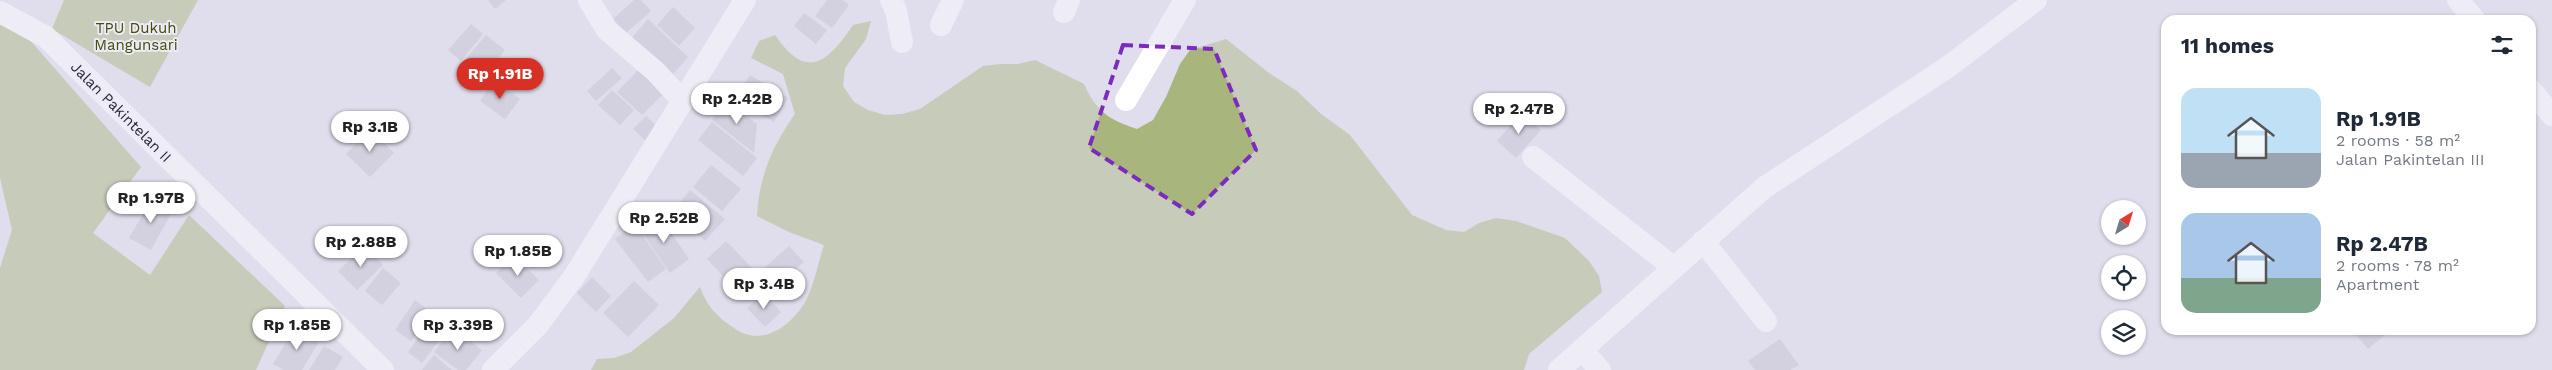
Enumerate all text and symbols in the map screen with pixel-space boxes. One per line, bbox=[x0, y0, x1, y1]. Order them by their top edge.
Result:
park label: TPU Dukuh Mangunsari bbox=[94, 19, 178, 54]
icon: filters bbox=[2488, 31, 2516, 59]
text: 11 homes bbox=[2181, 33, 2274, 58]
street label: Jalan Pakintelan II bbox=[67, 58, 175, 166]
pin: Rp 1.91B bbox=[448, 58, 552, 100]
text: Rp 1.91B bbox=[468, 64, 532, 83]
pin: Rp 2.42B bbox=[685, 82, 789, 125]
text: Rp 2.42B bbox=[702, 89, 772, 108]
pin: Rp 2.47B bbox=[1467, 92, 1571, 135]
text: Rp 2.47B bbox=[1484, 99, 1554, 118]
text: Rp 1.91B bbox=[2336, 106, 2421, 131]
icon: home bbox=[2221, 108, 2281, 168]
pin: Rp 3.1B bbox=[324, 110, 416, 153]
text: Rp 3.1B bbox=[342, 117, 398, 136]
text: 2 rooms · 58 m² bbox=[2336, 131, 2460, 150]
text: Jalan Pakintelan III bbox=[2336, 150, 2485, 169]
pin: Rp 1.97B bbox=[99, 182, 203, 224]
text: Rp 1.97B bbox=[117, 188, 185, 207]
north arrow bbox=[2101, 200, 2146, 245]
map controls bbox=[2101, 200, 2146, 355]
pin: Rp 2.52B bbox=[612, 202, 716, 244]
text: Rp 2.52B bbox=[629, 208, 699, 227]
pin: Rp 2.88B bbox=[309, 226, 413, 268]
text: Rp 2.47B bbox=[2336, 231, 2428, 256]
text: Rp 2.88B bbox=[326, 232, 396, 251]
icon: home bbox=[2221, 233, 2281, 293]
pin: Rp 1.85B bbox=[466, 234, 570, 277]
text: Rp 1.85B bbox=[484, 241, 552, 260]
button: locate bbox=[2101, 255, 2146, 300]
text: 2 rooms · 78 m² bbox=[2336, 256, 2459, 275]
pin: Rp 3.4B bbox=[718, 268, 810, 310]
text: Rp 3.4B bbox=[734, 274, 794, 293]
text: Apartment bbox=[2336, 275, 2419, 294]
pin: Rp 1.85B bbox=[245, 308, 349, 351]
pin: Rp 3.39B bbox=[406, 308, 510, 351]
button: layers bbox=[2101, 310, 2146, 355]
text: Rp 1.85B bbox=[263, 315, 331, 334]
text: Rp 3.39B bbox=[423, 315, 493, 334]

